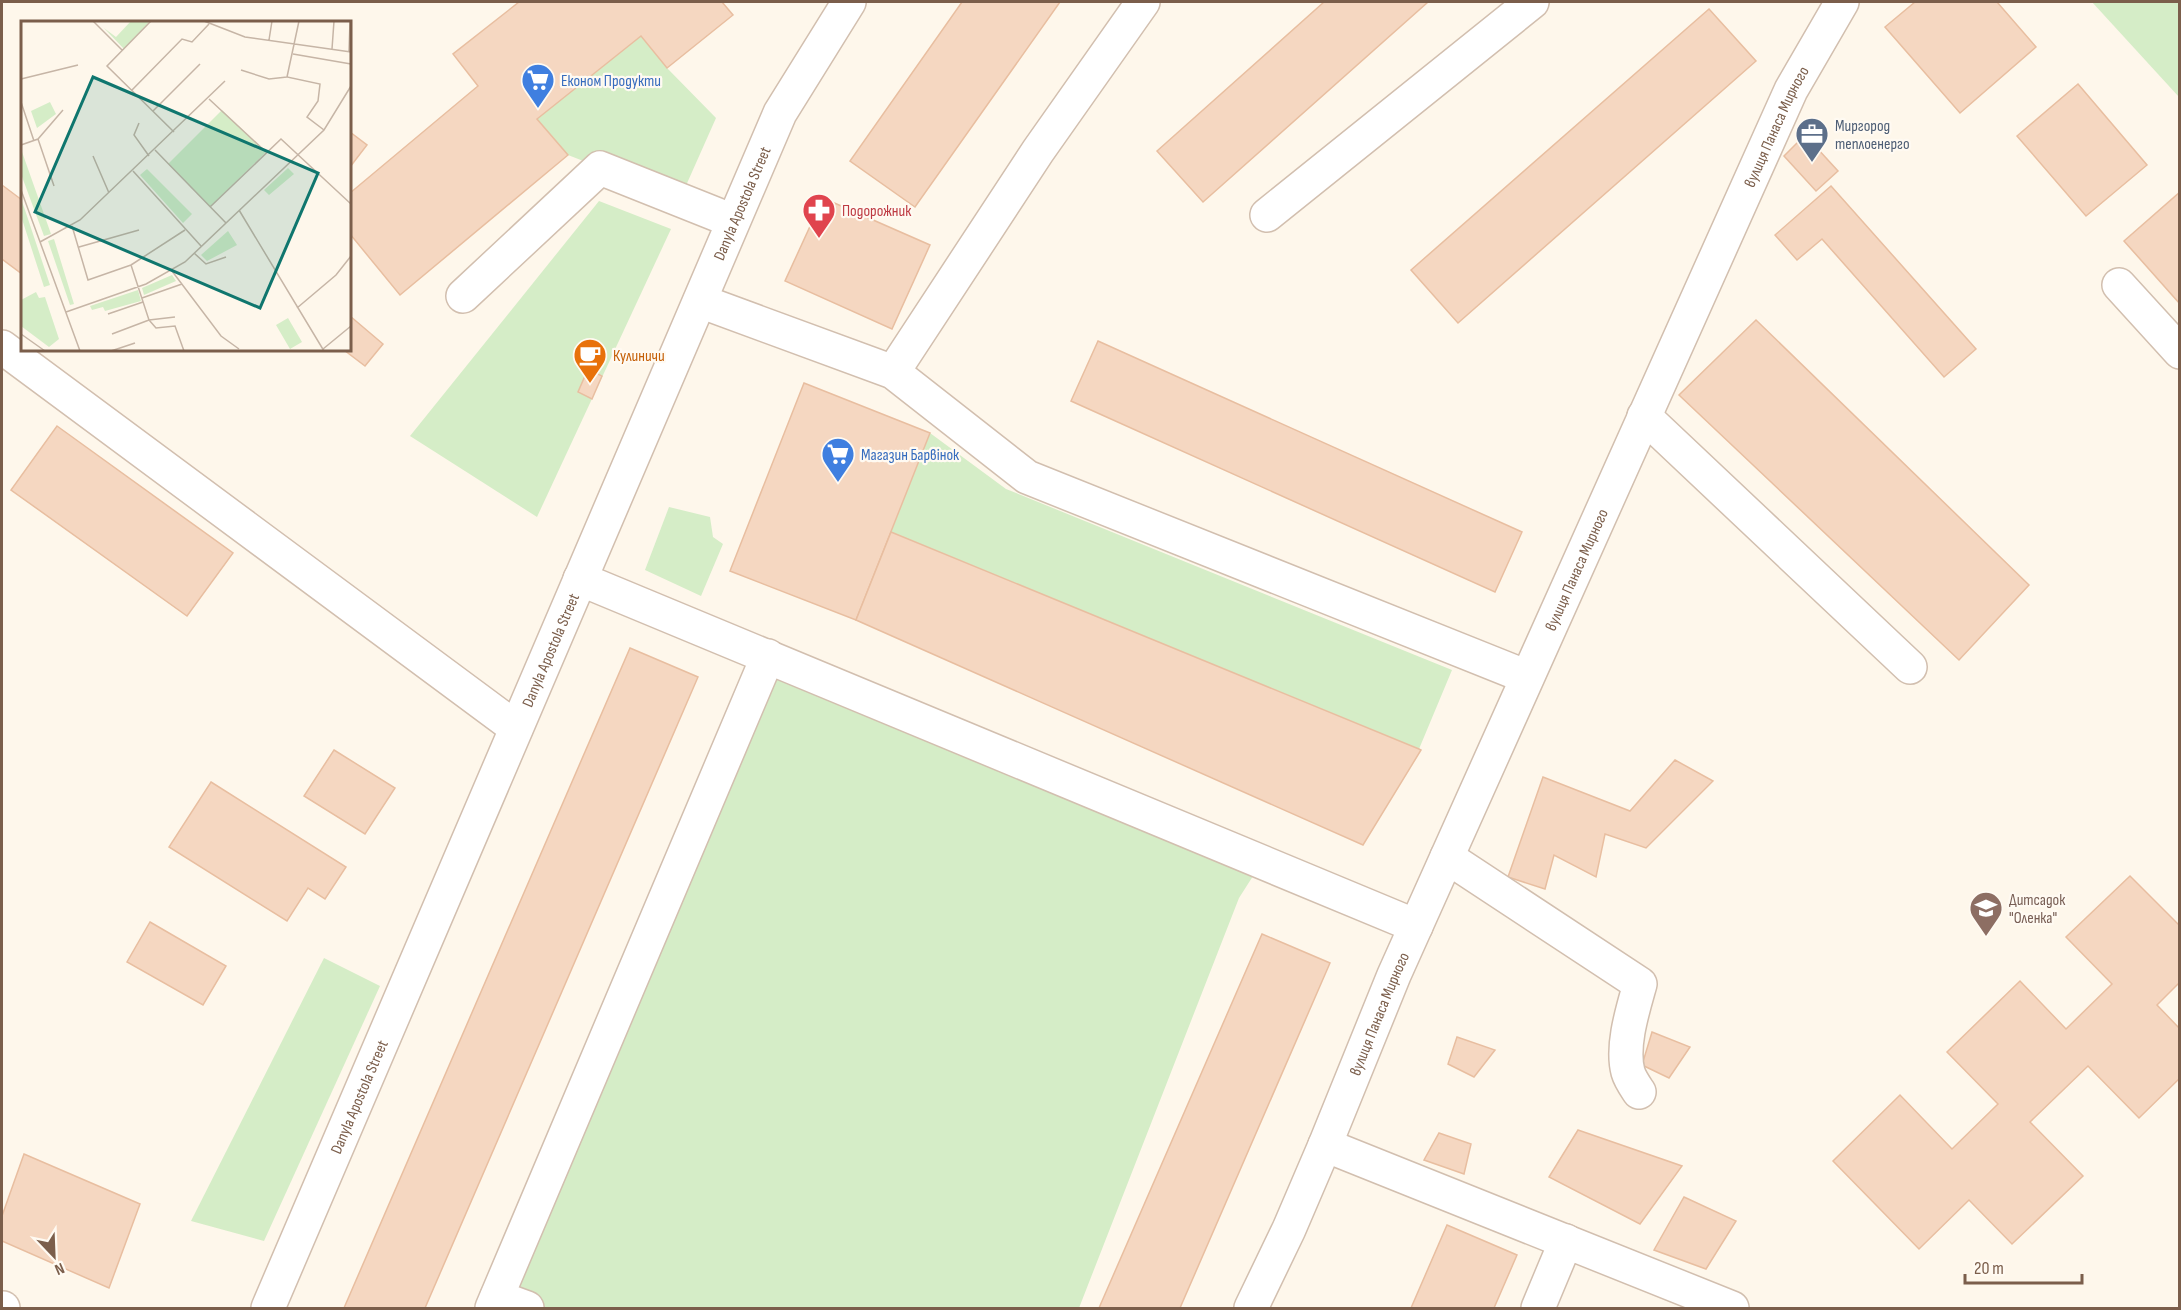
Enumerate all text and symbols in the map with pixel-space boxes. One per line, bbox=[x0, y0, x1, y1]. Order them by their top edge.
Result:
inset map bbox=[21, 21, 351, 351]
supermarket icon: Економ Продукти bbox=[520, 62, 556, 109]
street label: вулиця Панаса Мирного bbox=[1741, 63, 1814, 190]
place label: Економ Продукти bbox=[561, 72, 661, 91]
office icon: Миргород теплоенерго bbox=[1794, 116, 1830, 163]
place label: Миргород теплоенерго bbox=[1835, 117, 1910, 154]
street label: Danyla Apostola Street bbox=[710, 144, 776, 263]
pharmacy icon: Подорожник bbox=[801, 192, 837, 239]
place label: Подорожник bbox=[842, 202, 912, 221]
cafe icon: Кулиничи bbox=[572, 337, 608, 384]
place label: Кулиничи bbox=[613, 347, 665, 366]
supermarket icon: Магазин Барвінок bbox=[820, 436, 856, 483]
place label: Магазин Барвінок bbox=[861, 446, 960, 465]
street label: вулиця Панаса Мирного bbox=[1542, 506, 1613, 634]
street label: Danyla Apostola Street bbox=[519, 591, 584, 710]
school or university icon: Дитсадок "Оленка" bbox=[1968, 890, 2004, 937]
place label: Дитсадок "Оленка" bbox=[2009, 891, 2066, 928]
street label: вулиця Панаса Мирного bbox=[1346, 950, 1414, 1079]
street label: Danyla Apostola Street bbox=[327, 1037, 393, 1157]
north arrow bbox=[24, 1226, 84, 1286]
scale bar bbox=[1965, 1247, 2082, 1285]
text: N bbox=[52, 1258, 67, 1279]
text: 20 m bbox=[1974, 1258, 2004, 1279]

